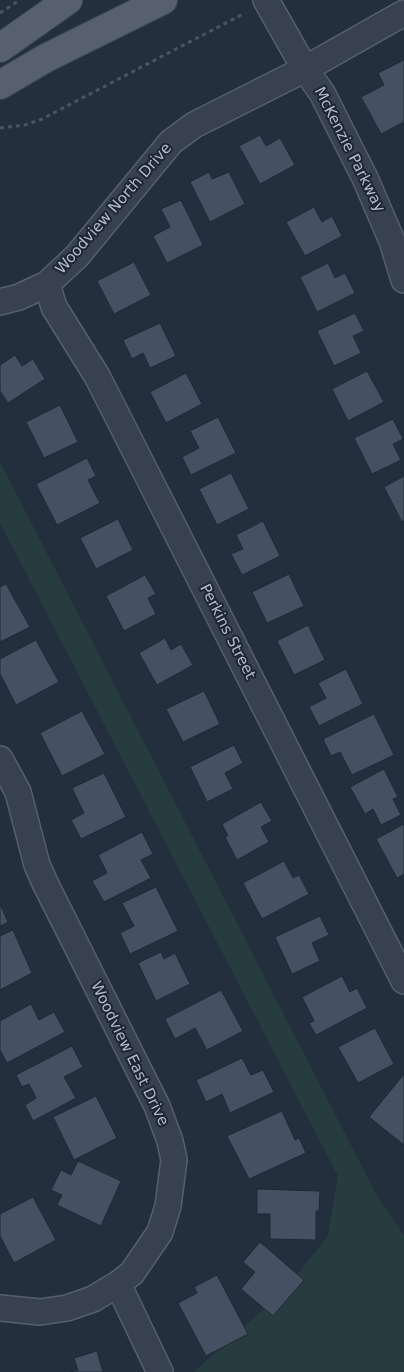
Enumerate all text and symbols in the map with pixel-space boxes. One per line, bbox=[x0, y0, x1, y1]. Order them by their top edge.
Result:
street label: McKenzie Parkway bbox=[310, 85, 388, 215]
street label: Woodview North Drive bbox=[52, 140, 176, 278]
street label: Perkins Street bbox=[195, 581, 259, 683]
street label: Woodview East Drive bbox=[86, 979, 172, 1129]

